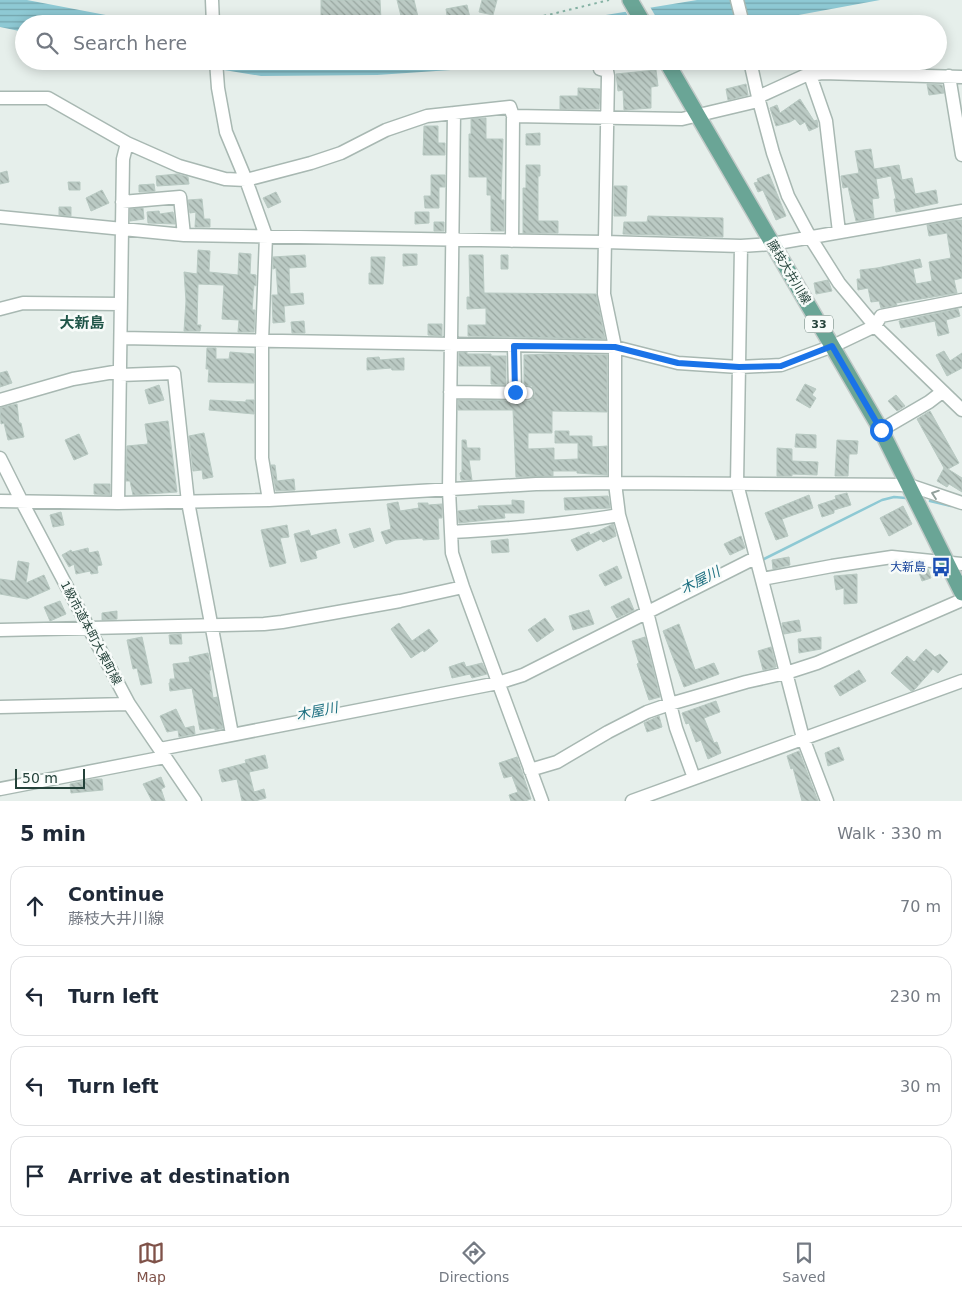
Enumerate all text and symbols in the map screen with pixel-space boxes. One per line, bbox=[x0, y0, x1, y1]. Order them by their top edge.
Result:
search box bbox=[15, 15, 947, 70]
icon: search bbox=[33, 29, 61, 57]
text: Search here bbox=[73, 32, 187, 54]
street label: 藤枝大井川線 bbox=[764, 238, 814, 306]
district label: 大新島 bbox=[59, 314, 105, 332]
road number: 33 bbox=[805, 316, 833, 332]
route end bbox=[504, 381, 527, 404]
route start bbox=[870, 419, 893, 442]
one-way arrow bbox=[932, 490, 940, 500]
bus stop icon: 大新島 bbox=[930, 556, 952, 578]
place label: 大新島 bbox=[890, 560, 926, 574]
water label: 木屋川 bbox=[678, 562, 724, 597]
street label: 1級市道本町大東町線 bbox=[58, 579, 124, 687]
water label: 木屋川 bbox=[295, 699, 341, 723]
scale bar bbox=[15, 766, 85, 789]
text: 50 m bbox=[22, 770, 58, 786]
text: 5 min bbox=[20, 822, 86, 846]
text: Walk · 330 m bbox=[837, 824, 942, 843]
text: Continue bbox=[68, 883, 164, 905]
icon: ahead bbox=[21, 892, 49, 920]
text: 70 m bbox=[900, 897, 941, 916]
text: 藤枝大井川線 bbox=[68, 909, 164, 928]
icon: left bbox=[21, 982, 49, 1010]
text: Turn left bbox=[68, 985, 159, 1007]
text: 230 m bbox=[890, 987, 941, 1006]
icon: left bbox=[21, 1072, 49, 1100]
text: Turn left bbox=[68, 1075, 159, 1097]
text: 30 m bbox=[900, 1077, 941, 1096]
icon: arrive bbox=[21, 1162, 49, 1190]
text: Arrive at destination bbox=[68, 1165, 290, 1187]
tab: Map bbox=[136, 1239, 166, 1285]
tab: Directions bbox=[439, 1239, 509, 1285]
tab: Saved bbox=[782, 1239, 826, 1285]

